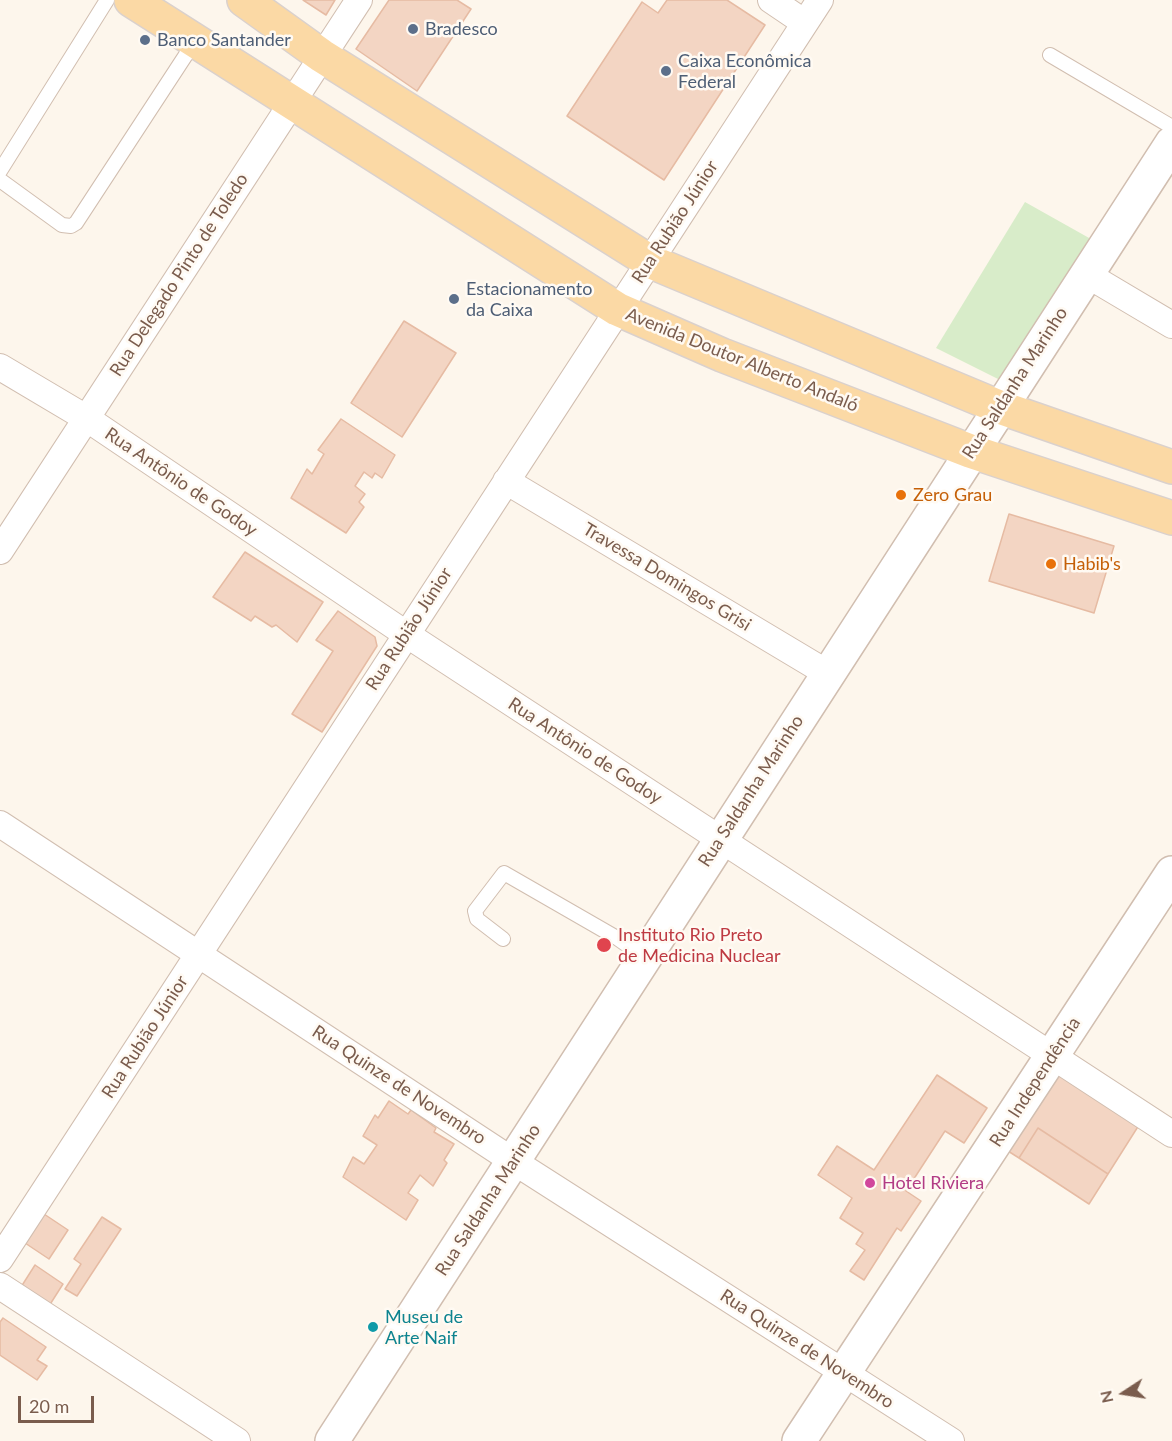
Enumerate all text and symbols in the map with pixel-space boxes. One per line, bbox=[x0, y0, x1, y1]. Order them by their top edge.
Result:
place label: Bradesco bbox=[425, 18, 498, 40]
marker: Bradesco bbox=[406, 22, 420, 36]
place label: Banco Santander bbox=[157, 29, 291, 51]
marker: Banco Santander bbox=[138, 33, 152, 47]
place label: Caixa Econômica Federal bbox=[678, 50, 811, 92]
marker: Caixa Econômica Federal bbox=[659, 64, 673, 78]
street label: Rua Rubião Júnior bbox=[627, 157, 723, 287]
street label: Rua Delegado Pinto de Toledo bbox=[105, 169, 253, 381]
place label: Estacionamento da Caixa bbox=[466, 278, 592, 320]
marker: Estacionamento da Caixa bbox=[447, 292, 461, 306]
street label: Avenida Doutor Alberto Andaló bbox=[623, 303, 861, 417]
street label: Rua Saldanha Marinho bbox=[958, 303, 1072, 463]
street label: Rua Antônio de Godoy bbox=[101, 423, 261, 541]
place label: Zero Grau bbox=[913, 484, 992, 506]
marker: Zero Grau bbox=[894, 488, 908, 502]
street label: Travessa Domingos Grisi bbox=[579, 518, 755, 636]
place label: Habib's bbox=[1063, 553, 1121, 575]
marker: Habib's bbox=[1044, 557, 1058, 571]
street label: Rua Rubião Júnior bbox=[361, 564, 457, 694]
street label: Rua Antônio de Godoy bbox=[504, 693, 666, 809]
street label: Rua Saldanha Marinho bbox=[694, 711, 808, 871]
place label: Instituto Rio Preto de Medicina Nuclear bbox=[618, 924, 781, 966]
marker: Instituto Rio Preto de Medicina Nuclear bbox=[595, 936, 613, 954]
street label: Rua Rubião Júnior bbox=[97, 972, 193, 1102]
street label: Rua Independência bbox=[985, 1013, 1085, 1151]
street label: Rua Quinze de Novembro bbox=[308, 1021, 490, 1149]
street label: Rua Saldanha Marinho bbox=[431, 1120, 545, 1280]
place label: Hotel Riviera bbox=[882, 1172, 984, 1194]
marker: Hotel Riviera bbox=[863, 1176, 877, 1190]
street label: Rua Quinze de Novembro bbox=[716, 1285, 898, 1413]
place label: Museu de Arte Naif bbox=[385, 1306, 463, 1348]
marker: Museu de Arte Naif bbox=[366, 1320, 380, 1334]
north arrow bbox=[1094, 1363, 1154, 1423]
scale bar bbox=[21, 1384, 98, 1422]
text: N bbox=[1095, 1389, 1116, 1405]
text: 20 m bbox=[29, 1395, 69, 1417]

